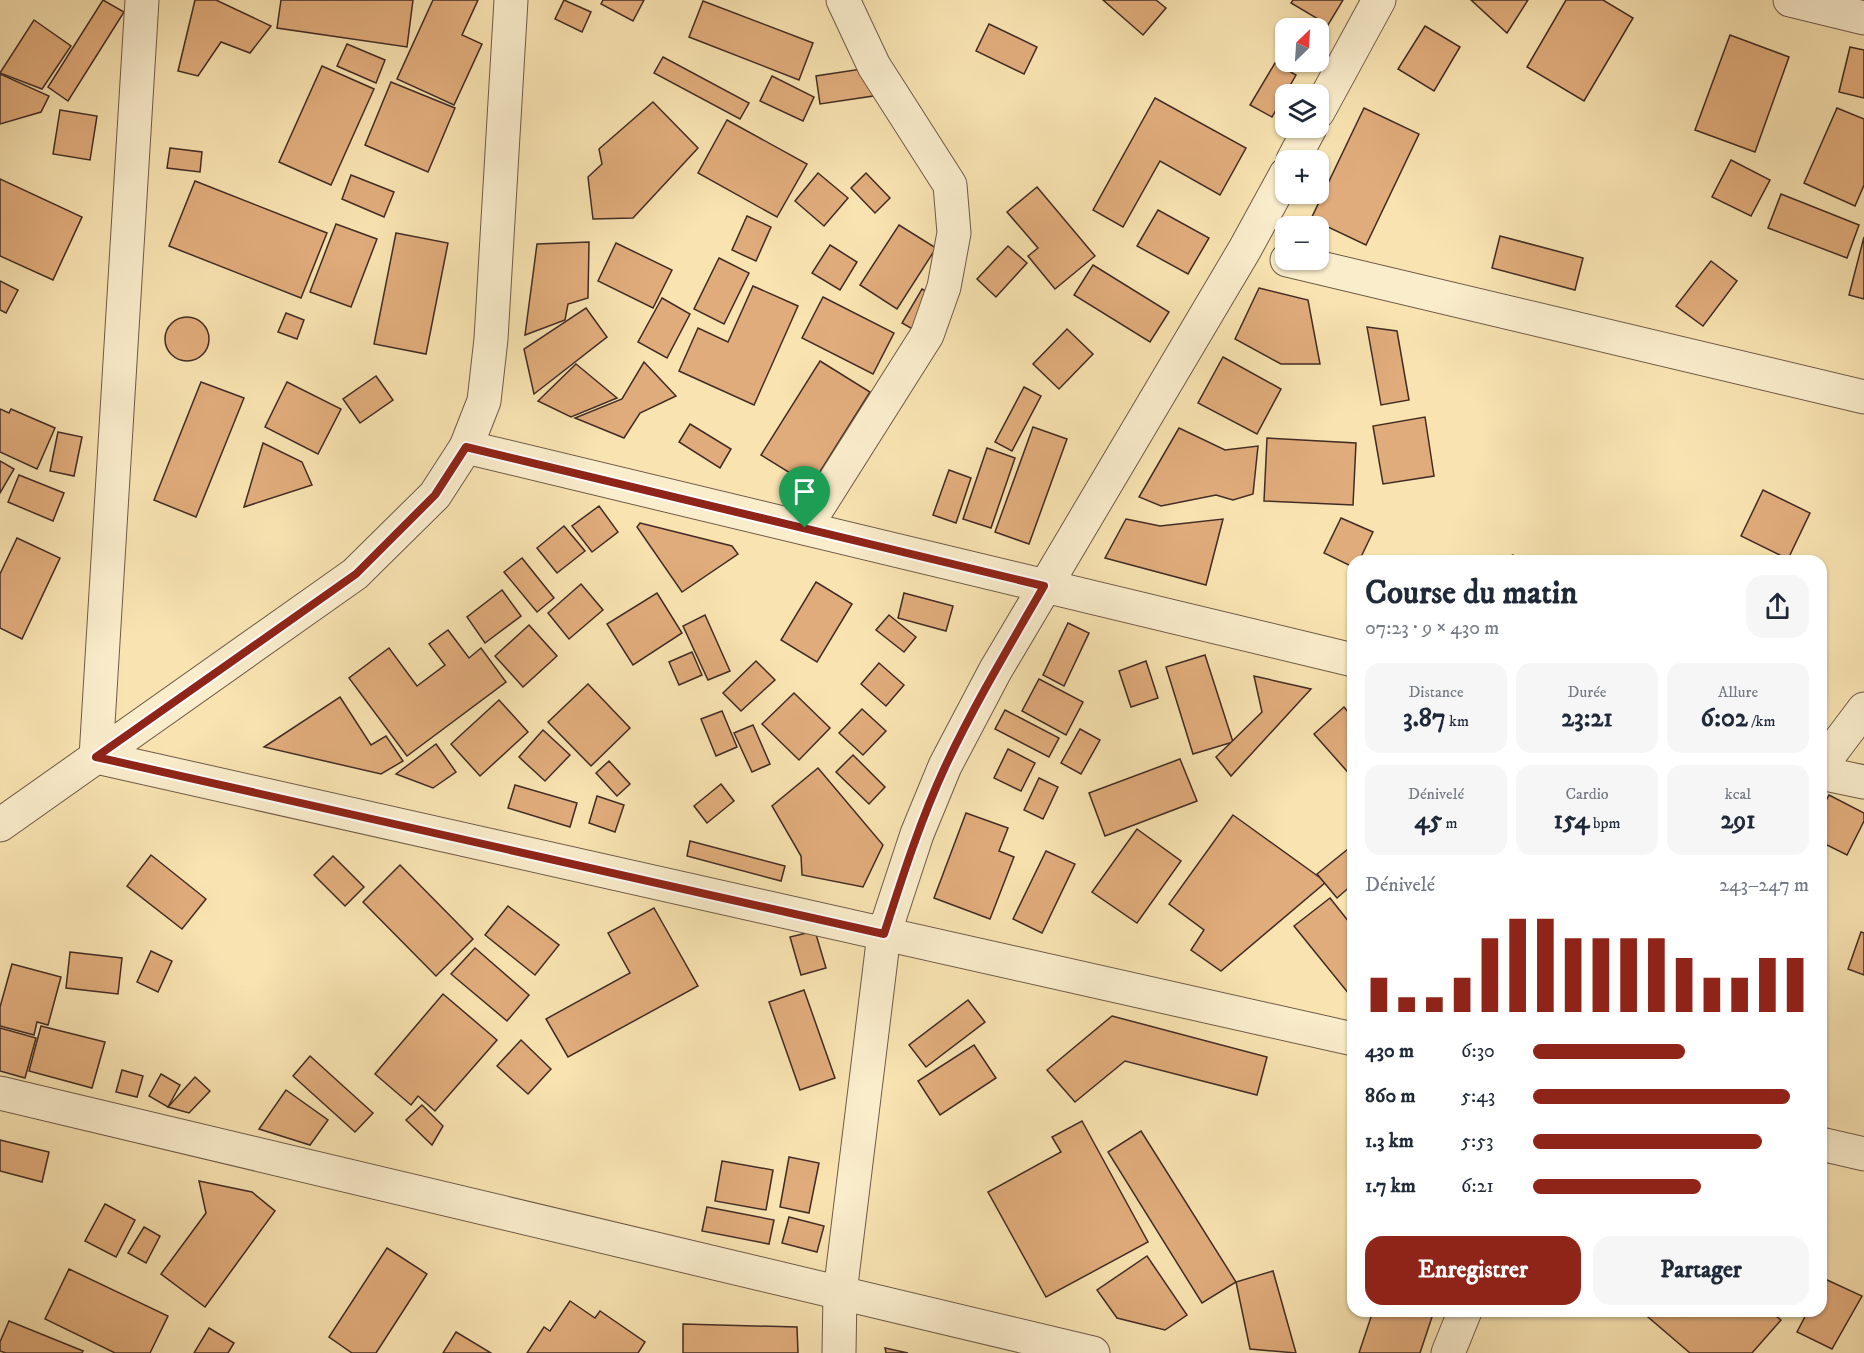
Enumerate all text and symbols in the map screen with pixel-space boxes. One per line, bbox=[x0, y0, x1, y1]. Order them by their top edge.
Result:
north arrow bbox=[1275, 18, 1329, 72]
map controls bbox=[1275, 18, 1329, 270]
button: layers bbox=[1275, 84, 1329, 138]
button: + bbox=[1275, 150, 1329, 204]
button: − bbox=[1275, 216, 1329, 270]
pin bbox=[779, 466, 830, 528]
icon: arrive bbox=[788, 475, 821, 508]
text: Course du matin bbox=[1365, 573, 1578, 614]
button: share bbox=[1746, 575, 1809, 638]
text: 07:23 · 9 × 430 m bbox=[1365, 616, 1499, 641]
text: Distance bbox=[1408, 682, 1464, 702]
text: Durée bbox=[1568, 682, 1606, 702]
text: Allure bbox=[1718, 682, 1758, 702]
text: 3.87 bbox=[1403, 702, 1446, 735]
text: 23:21 bbox=[1561, 702, 1613, 735]
text: 6:02 bbox=[1701, 702, 1748, 735]
text: km bbox=[1446, 711, 1469, 731]
text: /km bbox=[1748, 711, 1775, 731]
text: Dénivelé bbox=[1408, 784, 1464, 804]
text: Cardio bbox=[1565, 784, 1609, 804]
text: kcal bbox=[1725, 784, 1751, 804]
text: 45 bbox=[1414, 804, 1442, 837]
text: 154 bbox=[1554, 804, 1589, 837]
text: 291 bbox=[1720, 804, 1756, 837]
text: m bbox=[1442, 813, 1458, 833]
text: bpm bbox=[1589, 813, 1620, 833]
text: Dénivelé bbox=[1365, 873, 1435, 898]
text: 243–247 m bbox=[1719, 873, 1809, 898]
text: 430 m bbox=[1365, 1039, 1414, 1064]
text: 6:30 bbox=[1461, 1039, 1495, 1064]
text: 860 m bbox=[1365, 1084, 1416, 1109]
text: 5:43 bbox=[1461, 1084, 1495, 1109]
text: 1.3 km bbox=[1365, 1129, 1414, 1154]
text: 5:53 bbox=[1461, 1129, 1494, 1154]
text: 1.7 km bbox=[1365, 1174, 1416, 1199]
text: 6:21 bbox=[1461, 1174, 1494, 1199]
button: Enregistrer bbox=[1365, 1236, 1581, 1305]
button: Partager bbox=[1593, 1236, 1809, 1305]

